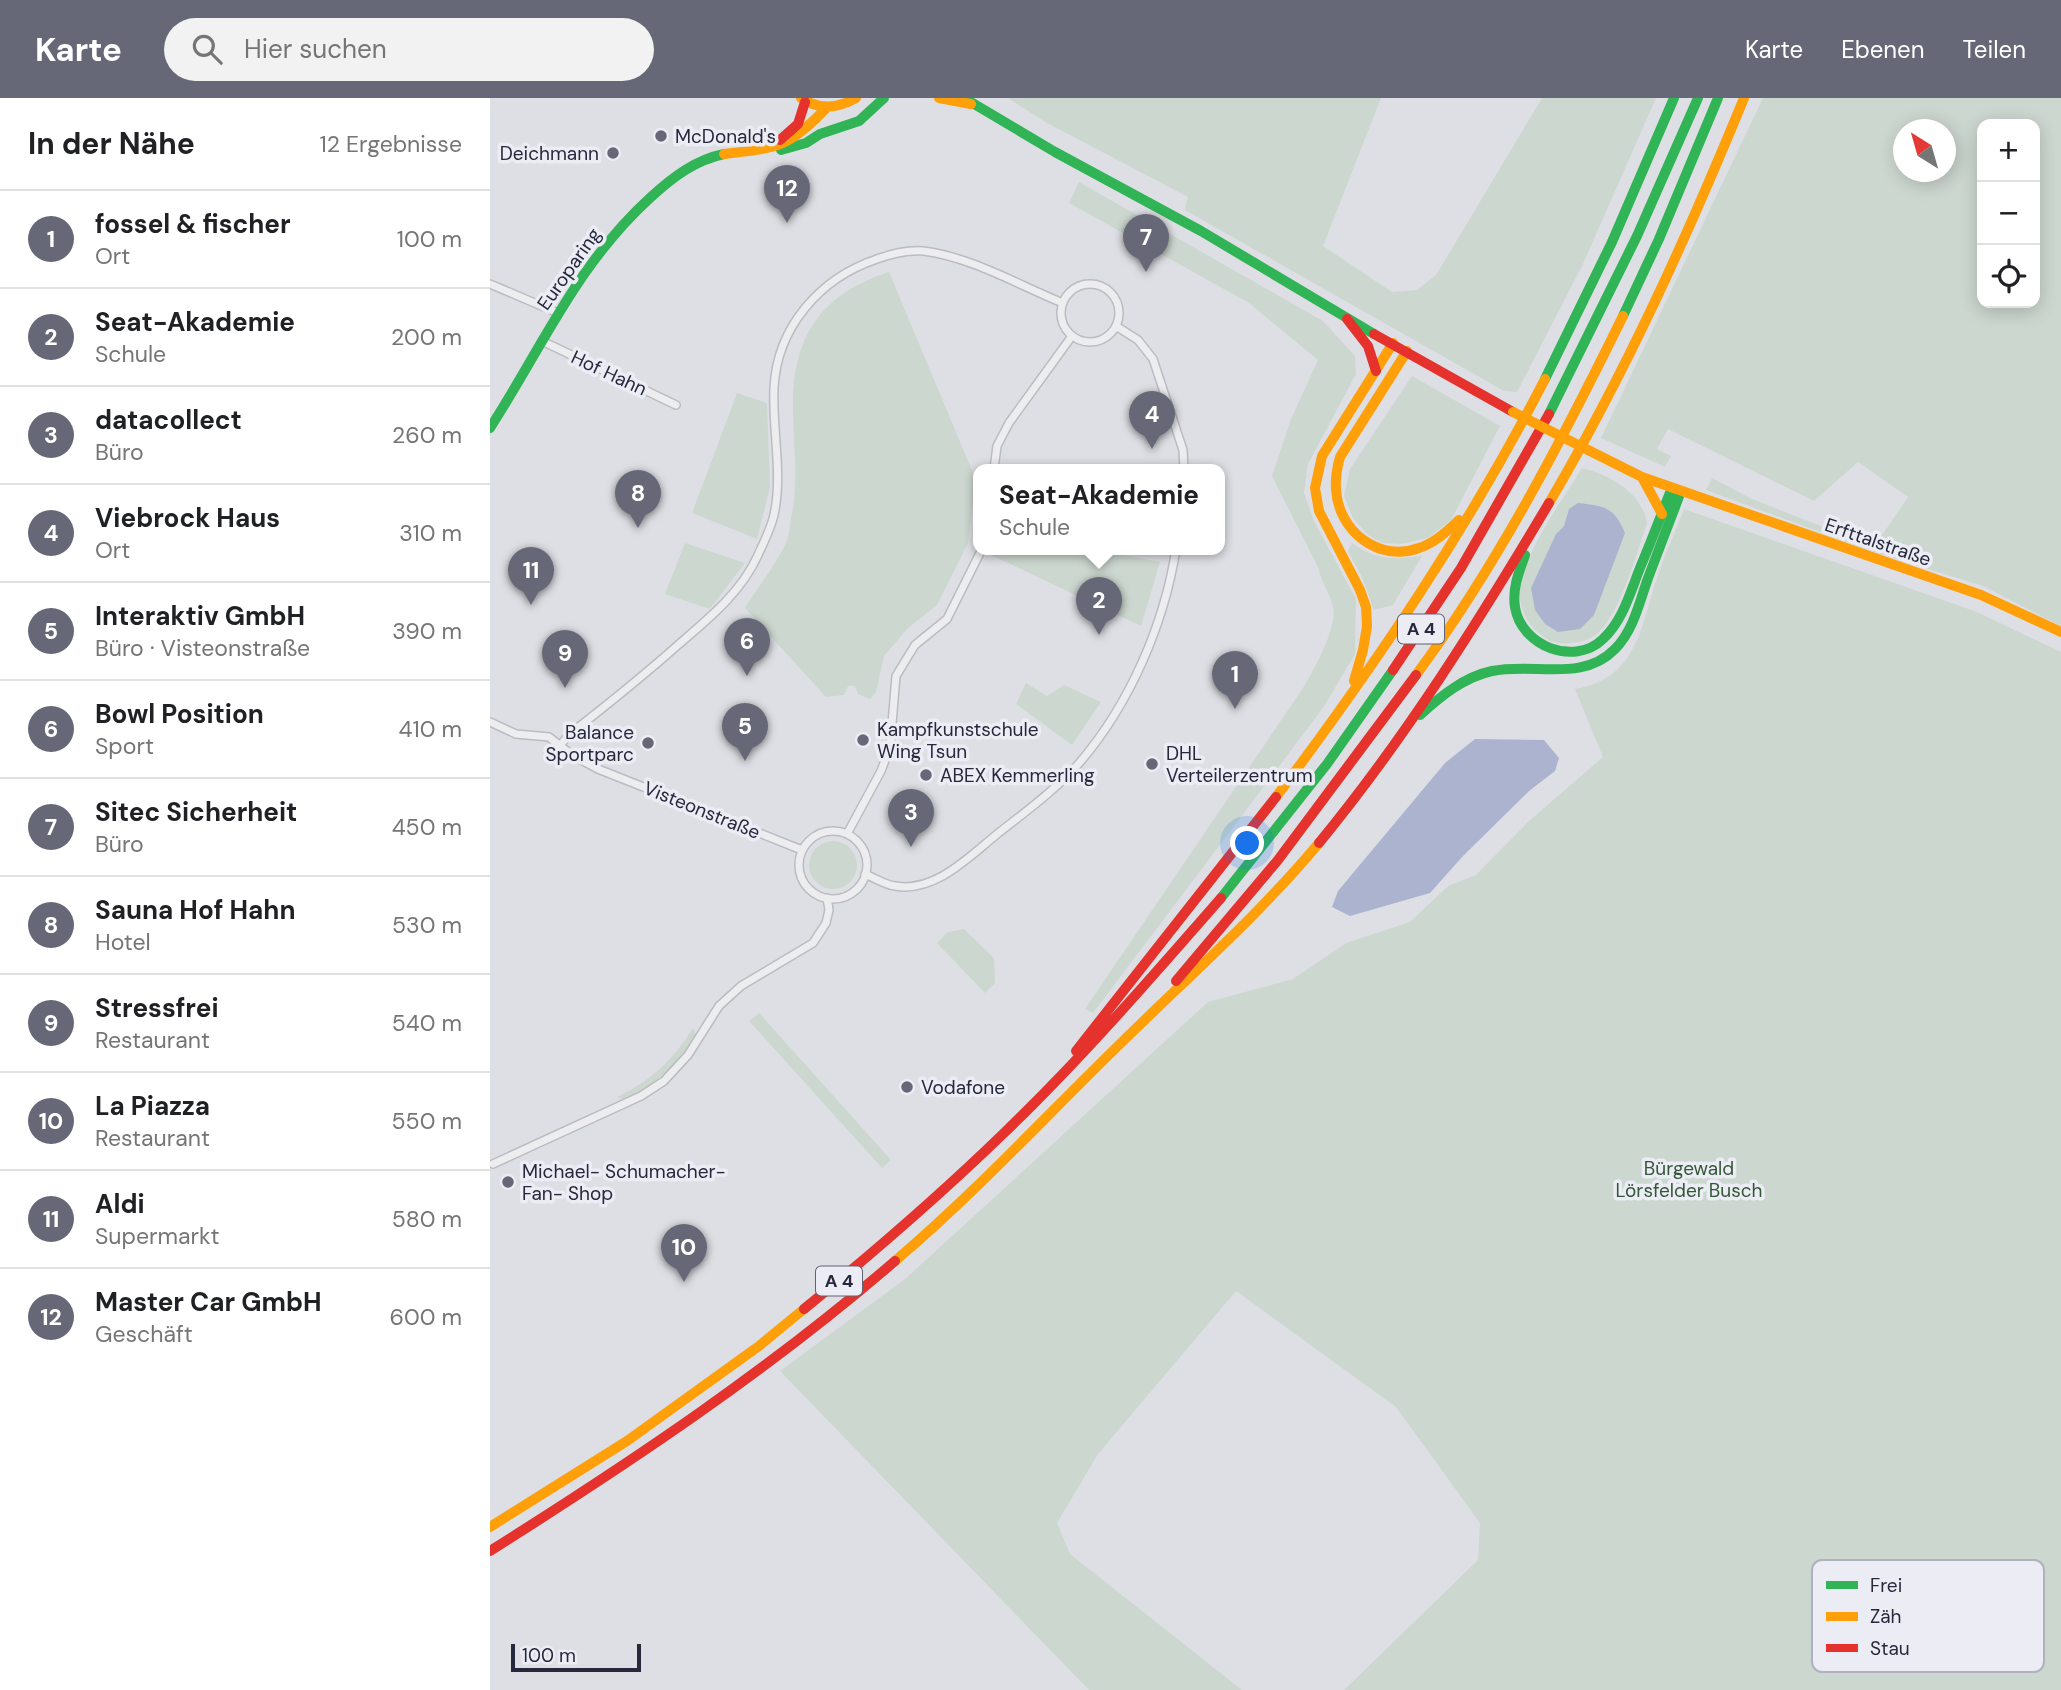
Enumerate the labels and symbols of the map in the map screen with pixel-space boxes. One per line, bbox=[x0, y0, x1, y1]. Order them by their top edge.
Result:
north arrow bbox=[1893, 119, 1956, 182]
place label: McDonald's bbox=[675, 124, 776, 149]
marker: McDonald's bbox=[653, 128, 669, 144]
place label: Deichmann bbox=[500, 141, 599, 166]
marker: Deichmann bbox=[605, 145, 621, 161]
pin: 12 bbox=[764, 165, 810, 223]
pin: 7 bbox=[1123, 214, 1169, 272]
street label: Europaring bbox=[532, 223, 607, 315]
street label: Hof Hahn bbox=[567, 345, 651, 401]
pin: 4 bbox=[1129, 391, 1175, 449]
pin: 8 bbox=[615, 470, 661, 528]
street label: Erfttalstraße bbox=[1822, 512, 1934, 572]
pin: 11 bbox=[508, 547, 554, 605]
pin: 2 bbox=[1076, 577, 1122, 635]
road number: A 4 bbox=[1398, 614, 1444, 644]
pin: 6 bbox=[724, 618, 770, 676]
pin: 9 bbox=[542, 630, 588, 688]
pin: 1 bbox=[1212, 651, 1258, 709]
pin: 5 bbox=[722, 703, 768, 761]
place label: Kampfkunstschule Wing Tsun bbox=[877, 717, 1038, 764]
place label: Balance Sportparc bbox=[546, 720, 634, 767]
marker: Kampfkunstschule Wing Tsun bbox=[855, 732, 871, 748]
marker: Balance Sportparc bbox=[640, 735, 656, 751]
place label: DHL Verteilerzentrum bbox=[1166, 741, 1313, 788]
marker: DHL Verteilerzentrum bbox=[1144, 756, 1160, 772]
place label: ABEX Kemmerling bbox=[940, 763, 1095, 788]
marker: ABEX Kemmerling bbox=[918, 767, 934, 783]
street label: Visteonstraße bbox=[640, 775, 764, 845]
pin: 3 bbox=[888, 789, 934, 847]
your location bbox=[1230, 826, 1264, 860]
place label: Vodafone bbox=[921, 1075, 1005, 1100]
marker: Vodafone bbox=[899, 1079, 915, 1095]
park label: Bürgewald Lörsfelder Busch bbox=[1615, 1156, 1763, 1203]
place label: Michael- Schumacher- Fan- Shop bbox=[522, 1159, 726, 1206]
marker: Michael- Schumacher- Fan- Shop bbox=[500, 1174, 516, 1190]
pin: 10 bbox=[661, 1224, 707, 1282]
road number: A 4 bbox=[816, 1266, 862, 1296]
legend bbox=[1812, 1560, 2044, 1672]
text: Frei bbox=[1870, 1573, 1902, 1598]
text: Zäh bbox=[1870, 1604, 1902, 1629]
text: Stau bbox=[1870, 1636, 1910, 1661]
scale bar bbox=[511, 1641, 640, 1673]

